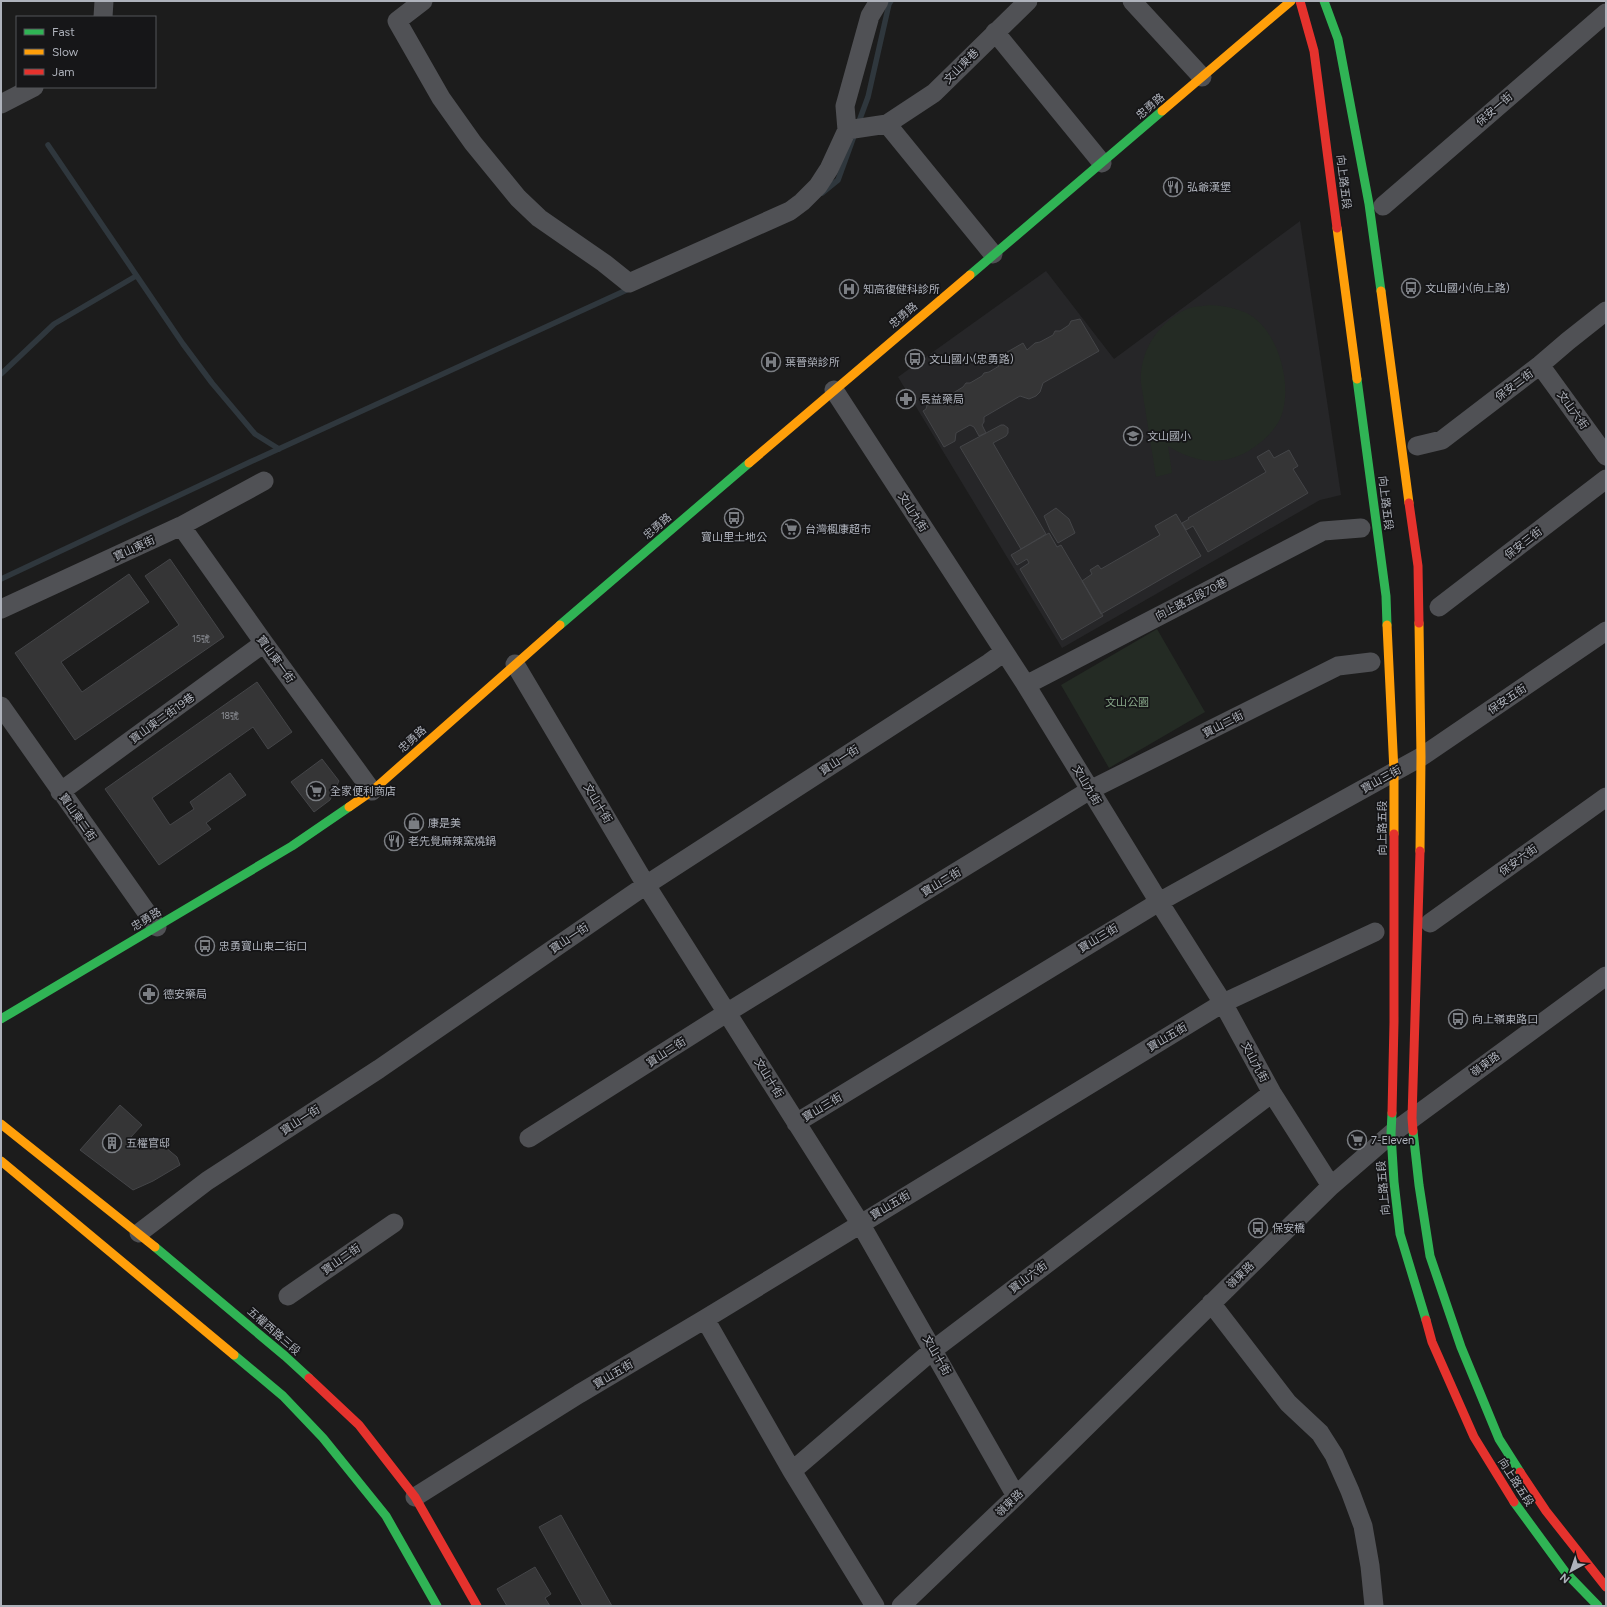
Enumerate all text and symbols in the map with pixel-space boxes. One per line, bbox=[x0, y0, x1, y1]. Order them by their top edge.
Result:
legend bbox=[16, 16, 156, 88]
text: Fast bbox=[52, 25, 75, 39]
text: Slow bbox=[52, 45, 79, 59]
street label: 文山東巷 bbox=[941, 46, 982, 87]
text: Jam bbox=[52, 65, 75, 79]
street label: 保安一街 bbox=[1473, 90, 1515, 129]
street label: 忠勇路 bbox=[1134, 91, 1167, 122]
street label: 向上路五段 bbox=[1334, 154, 1353, 210]
restaurant icon: 弘爺漢堡 bbox=[1162, 176, 1184, 198]
place label: 弘爺漢堡 bbox=[1187, 181, 1231, 194]
bus stop icon: 文山國小(向上路) bbox=[1400, 277, 1422, 299]
hospital icon: 知高復健科診所 bbox=[838, 278, 860, 300]
place label: 文山國小(向上路) bbox=[1425, 282, 1510, 295]
place label: 知高復健科診所 bbox=[863, 283, 940, 296]
street label: 忠勇路 bbox=[887, 300, 920, 331]
bus stop icon: 文山國小(忠勇路) bbox=[904, 348, 926, 370]
hospital icon: 葉晉榮診所 bbox=[760, 351, 782, 373]
place label: 文山國小(忠勇路) bbox=[929, 353, 1014, 366]
place label: 葉晉榮診所 bbox=[785, 356, 840, 369]
street label: 保安二街 bbox=[1493, 367, 1536, 404]
pharmacy icon: 長益藥局 bbox=[895, 388, 917, 410]
street label: 文山六街 bbox=[1554, 389, 1591, 432]
place label: 長益藥局 bbox=[920, 393, 964, 406]
school or university icon: 文山國小 bbox=[1122, 425, 1144, 447]
place label: 文山國小 bbox=[1147, 430, 1191, 443]
street label: 向上路五段 bbox=[1376, 475, 1395, 531]
street label: 文山九街 bbox=[895, 490, 930, 534]
bus stop icon: 寶山里土地公 bbox=[723, 507, 745, 529]
street label: 忠勇路 bbox=[641, 511, 674, 542]
supermarket icon: 台灣楓康超市 bbox=[780, 518, 802, 540]
place label: 台灣楓康超市 bbox=[805, 523, 871, 536]
street label: 保安三街 bbox=[1502, 525, 1545, 562]
place label: 寶山里土地公 bbox=[701, 531, 767, 544]
street label: 寶山東街 bbox=[112, 533, 157, 564]
street label: 向上路五段70巷 bbox=[1153, 576, 1229, 623]
house number: 15號 bbox=[192, 633, 210, 644]
street label: 寶山東一街 bbox=[254, 633, 297, 685]
street label: 保安五街 bbox=[1485, 682, 1529, 717]
street label: 寶山東二街19巷 bbox=[127, 691, 197, 746]
park label: 文山公園 bbox=[1105, 696, 1149, 709]
street label: 寶山二街 bbox=[1201, 709, 1246, 740]
house number: 18號 bbox=[221, 710, 239, 721]
street label: 忠勇路 bbox=[396, 724, 429, 755]
street label: 寶山一街 bbox=[817, 743, 861, 778]
street label: 文山九街 bbox=[1070, 763, 1103, 807]
street label: 寶山三街 bbox=[1359, 763, 1404, 796]
supermarket icon: 全家便利商店 bbox=[305, 780, 327, 802]
street label: 文山十街 bbox=[581, 781, 614, 825]
place label: 全家便利商店 bbox=[330, 785, 396, 798]
street label: 寶山東二街 bbox=[56, 791, 99, 844]
street label: 向上路五段 bbox=[1376, 801, 1389, 856]
shop icon: 康是美 bbox=[403, 812, 425, 834]
place label: 康是美 bbox=[428, 817, 461, 830]
restaurant icon: 老先覺麻辣窯燒鍋 bbox=[383, 830, 405, 852]
place label: 老先覺麻辣窯燒鍋 bbox=[408, 835, 496, 848]
street label: 保安六街 bbox=[1497, 842, 1540, 879]
street label: 寶山二街 bbox=[919, 866, 963, 899]
street label: 忠勇路 bbox=[129, 905, 164, 933]
street label: 寶山一街 bbox=[547, 921, 591, 956]
street label: 寶山三街 bbox=[1076, 922, 1120, 955]
bus stop icon: 忠勇寶山東二街口 bbox=[194, 935, 216, 957]
place label: 忠勇寶山東二街口 bbox=[219, 940, 307, 953]
pharmacy icon: 德安藥局 bbox=[138, 983, 160, 1005]
place label: 德安藥局 bbox=[163, 988, 207, 1001]
bus stop icon: 向上嶺東路口 bbox=[1447, 1008, 1469, 1030]
place label: 向上嶺東路口 bbox=[1472, 1013, 1538, 1026]
street label: 寶山五街 bbox=[1145, 1021, 1189, 1054]
street label: 寶山二街 bbox=[644, 1035, 688, 1070]
street label: 文山九街 bbox=[1238, 1040, 1271, 1085]
street label: 嶺東路 bbox=[1468, 1049, 1502, 1079]
street label: 文山十街 bbox=[751, 1056, 786, 1100]
street label: 寶山三街 bbox=[800, 1091, 844, 1124]
street label: 寶山一街 bbox=[278, 1103, 322, 1138]
supermarket icon: 7-Eleven bbox=[1346, 1129, 1368, 1151]
building icon: 五權官邸 bbox=[101, 1132, 123, 1154]
place label: 7-Eleven bbox=[1371, 1134, 1414, 1147]
place label: 五權官邸 bbox=[126, 1137, 170, 1150]
street label: 向上路五段 bbox=[1375, 1160, 1392, 1216]
street label: 寶山五街 bbox=[868, 1189, 912, 1222]
bus stop icon: 保安橋 bbox=[1247, 1217, 1269, 1239]
place label: 保安橋 bbox=[1272, 1222, 1305, 1235]
street label: 寶山二街 bbox=[320, 1241, 363, 1277]
street label: 寶山六街 bbox=[1007, 1259, 1050, 1296]
street label: 嶺東路 bbox=[1224, 1259, 1257, 1291]
street label: 五權西路三段 bbox=[245, 1305, 303, 1358]
street label: 文山十街 bbox=[920, 1333, 953, 1378]
street label: 寶山五街 bbox=[591, 1358, 635, 1391]
street label: 向上路五段 bbox=[1495, 1456, 1536, 1509]
street label: 嶺東路 bbox=[993, 1487, 1026, 1519]
north arrow bbox=[1551, 1551, 1591, 1591]
text: N bbox=[1557, 1571, 1572, 1586]

